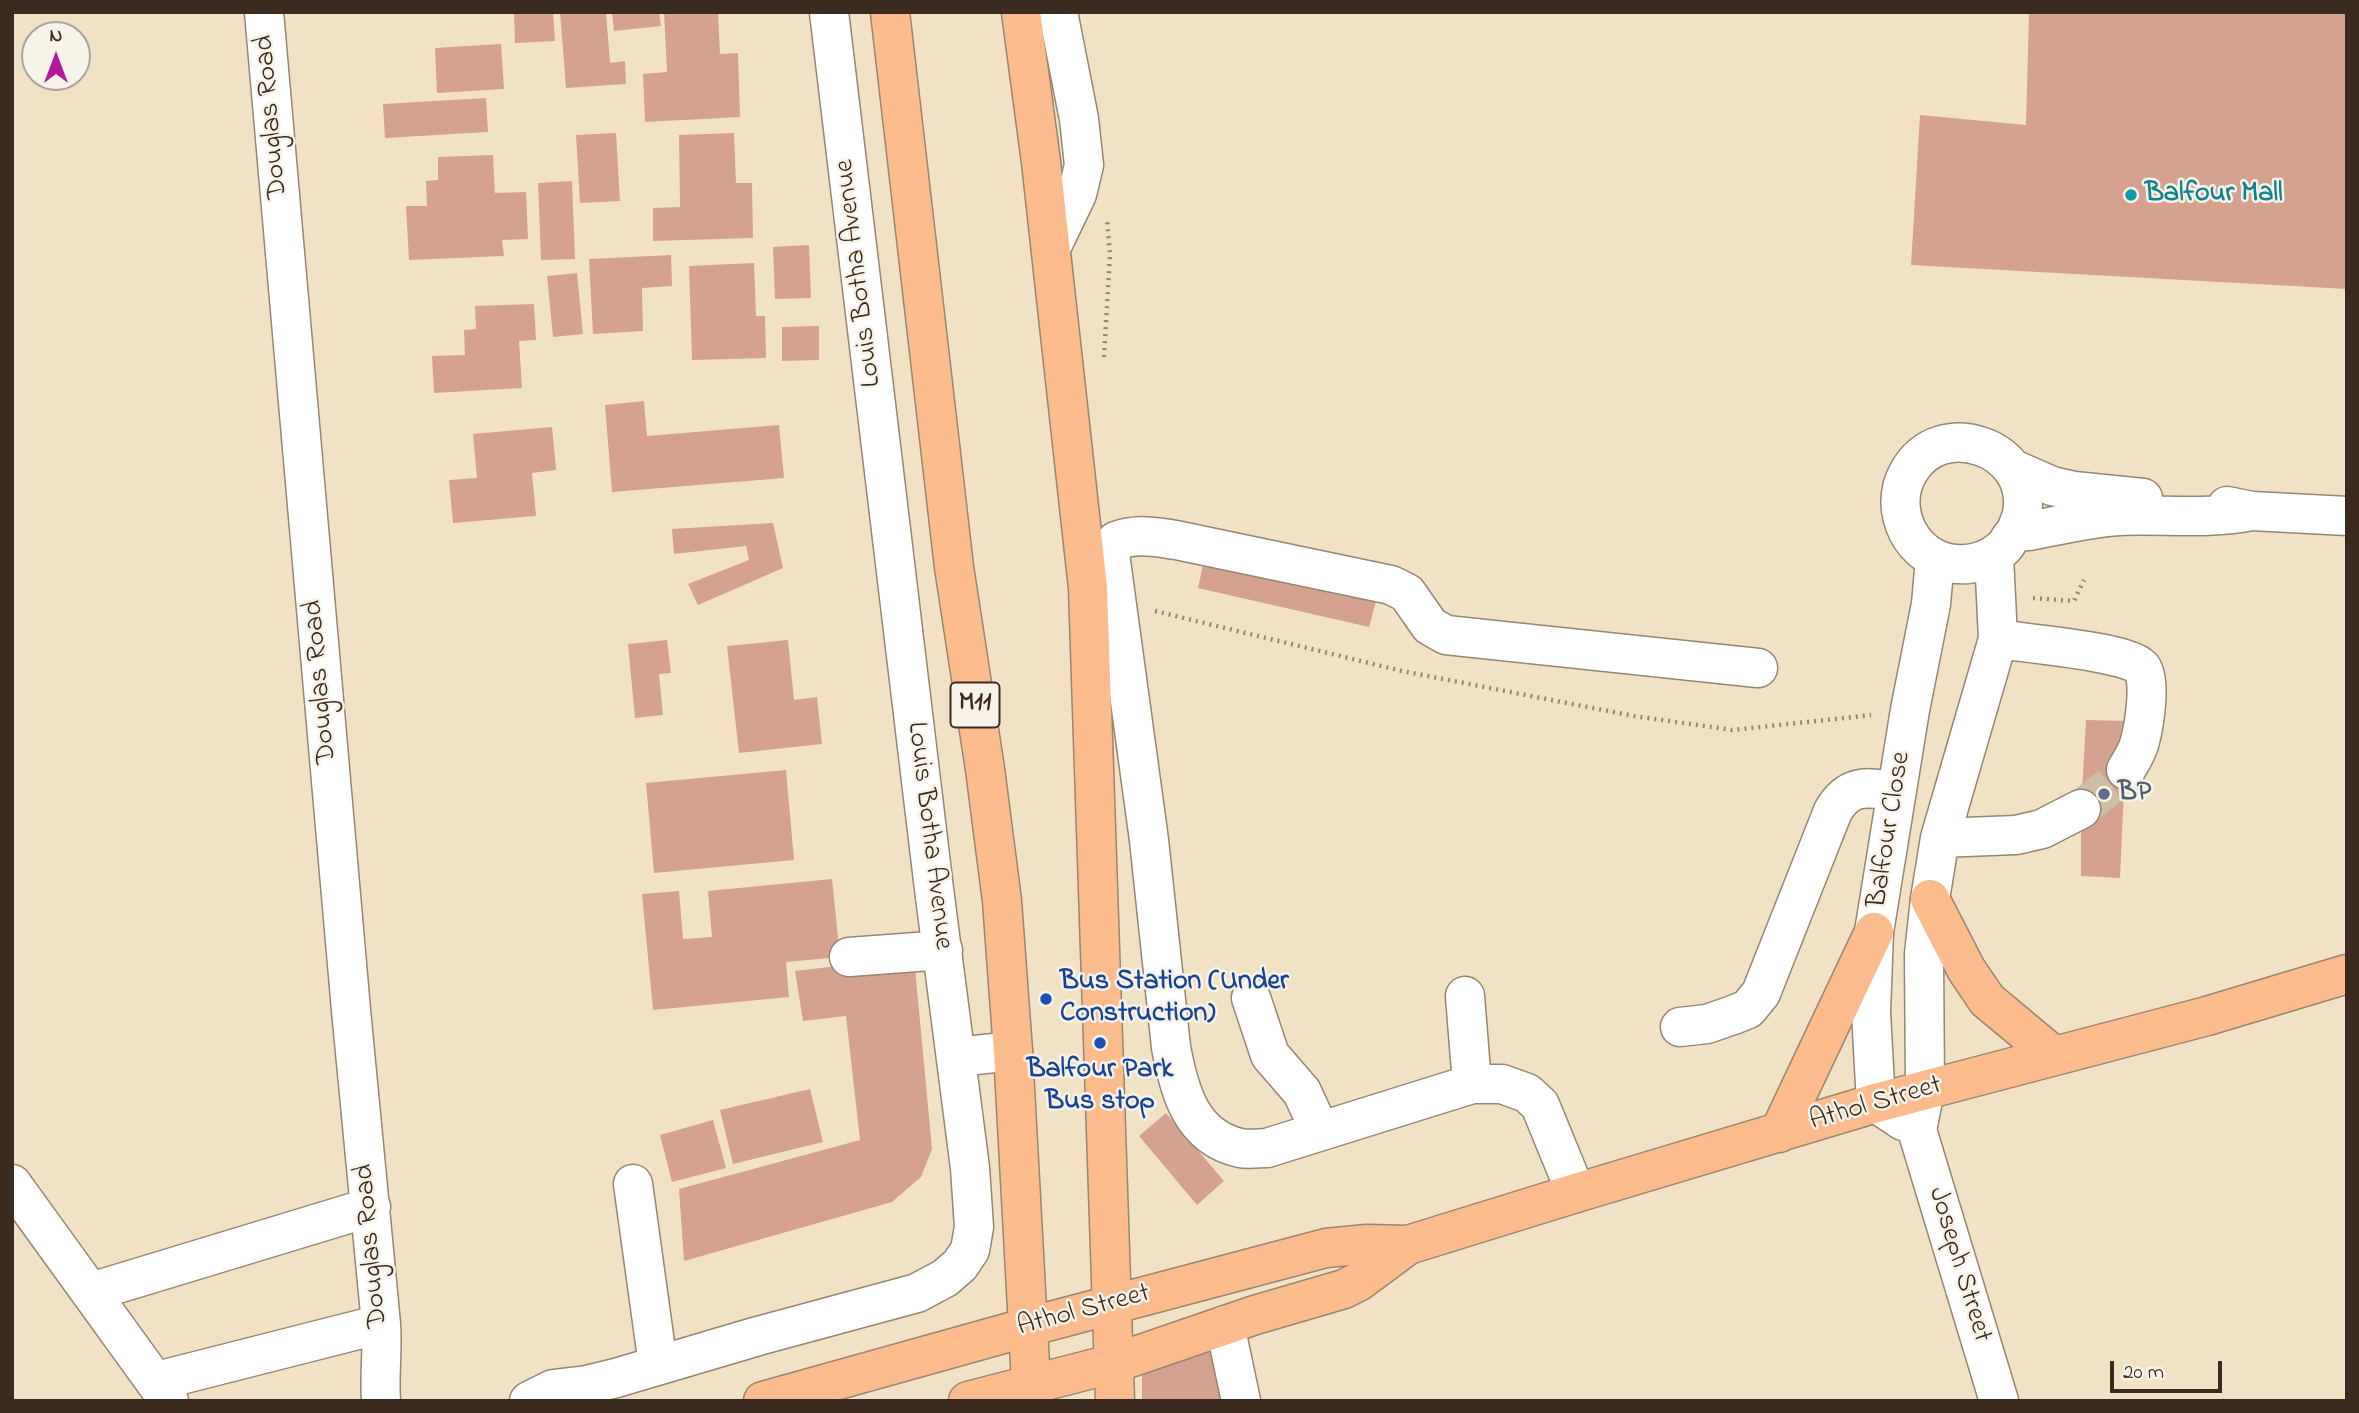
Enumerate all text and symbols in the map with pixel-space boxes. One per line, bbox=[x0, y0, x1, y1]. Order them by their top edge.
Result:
north arrow bbox=[21, 21, 91, 91]
text: N bbox=[50, 23, 62, 50]
street label: Douglas Road bbox=[249, 34, 297, 200]
street label: Louis Botha Avenue bbox=[829, 157, 891, 389]
place label: Balfour Mall bbox=[2145, 178, 2283, 212]
marker: Balfour Mall bbox=[2123, 187, 2139, 203]
street label: Douglas Road bbox=[298, 599, 346, 765]
road number: M11 bbox=[950, 682, 1000, 727]
street label: Louis Botha Avenue bbox=[897, 720, 959, 952]
street label: Balfour Close bbox=[1862, 750, 1920, 910]
place label: BP bbox=[2118, 777, 2151, 811]
marker: BP bbox=[2096, 786, 2112, 802]
place label: Bus Station (Under Construction) bbox=[1060, 966, 1289, 1032]
marker: Bus Station (Under Construction) bbox=[1038, 991, 1054, 1007]
marker: Balfour Park Bus stop bbox=[1092, 1035, 1108, 1051]
place label: Balfour Park Bus stop bbox=[1027, 1054, 1173, 1120]
street label: Athol Street bbox=[1806, 1070, 1946, 1140]
street label: Douglas Road bbox=[349, 1163, 397, 1329]
street label: Joseph Street bbox=[1919, 1183, 1997, 1347]
street label: Athol Street bbox=[1014, 1278, 1154, 1346]
scale bar bbox=[2114, 1346, 2226, 1390]
text: 20 m bbox=[2123, 1358, 2164, 1388]

